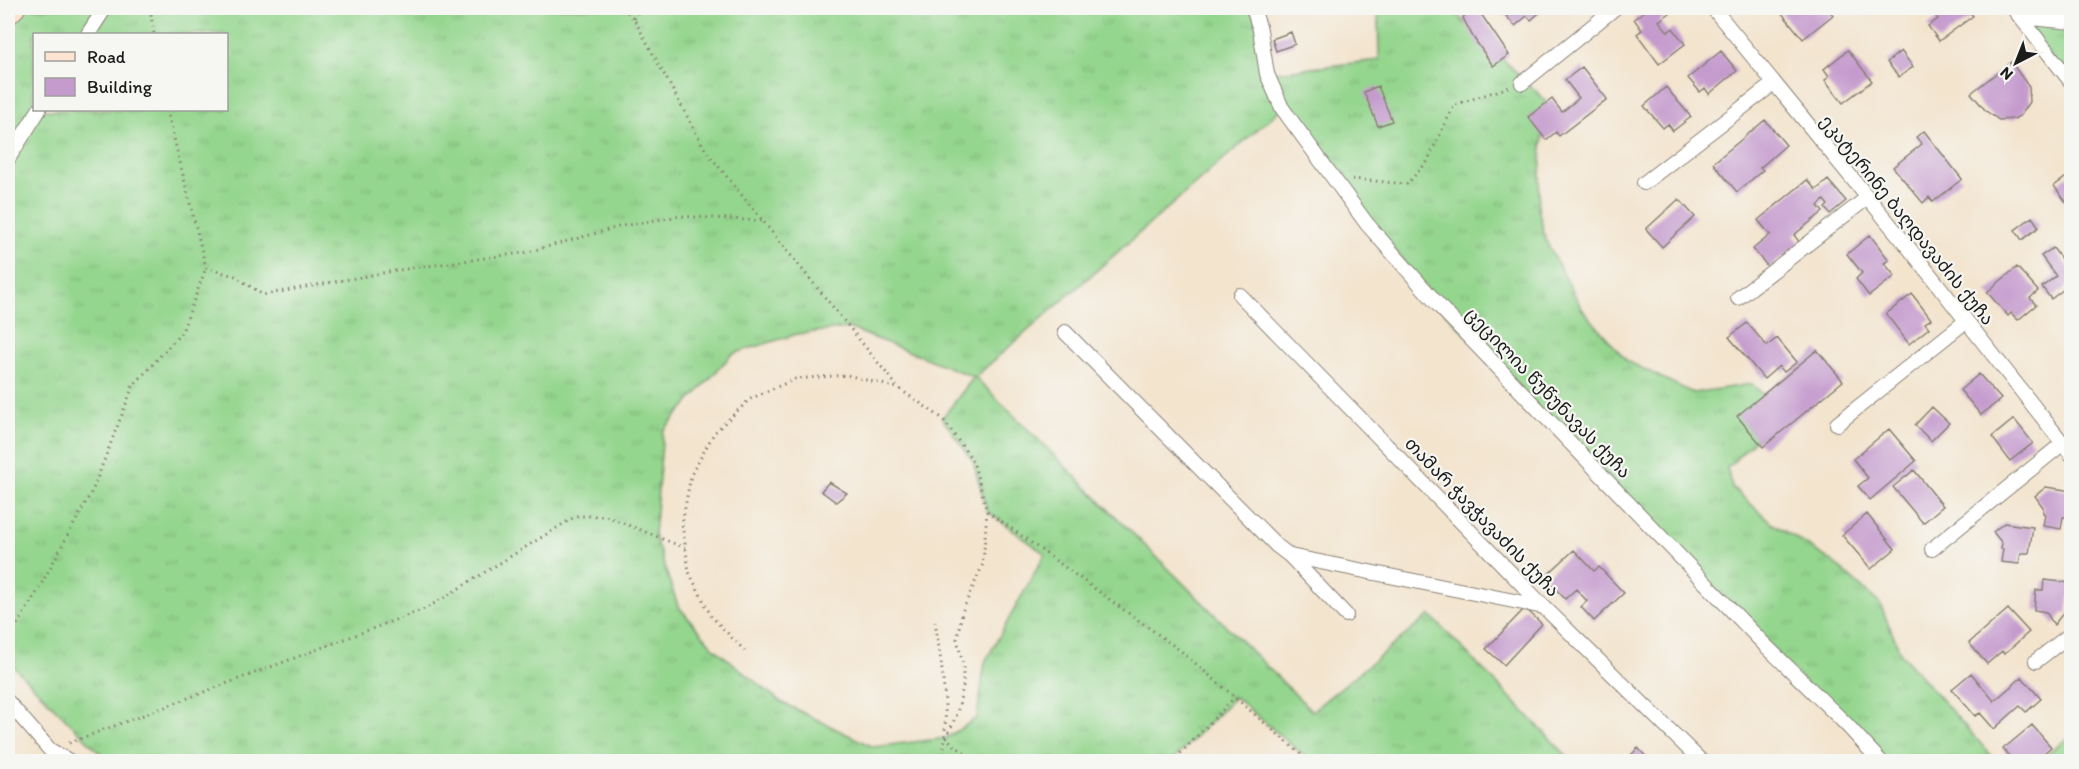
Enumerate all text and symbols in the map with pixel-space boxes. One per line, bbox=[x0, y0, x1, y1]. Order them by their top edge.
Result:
legend bbox=[33, 33, 228, 111]
north arrow bbox=[1986, 33, 2046, 93]
text: Road bbox=[87, 46, 126, 68]
text: N bbox=[1996, 63, 2017, 84]
text: Building bbox=[87, 76, 153, 98]
street label: ეკატერინე ბაღდავაძის ქუჩა bbox=[1815, 110, 1999, 330]
street label: ცეცილია წუწუნავას ქუჩა bbox=[1461, 303, 1635, 483]
street label: თამარ ჭავჭავაძის ქუჩა bbox=[1400, 433, 1564, 601]

